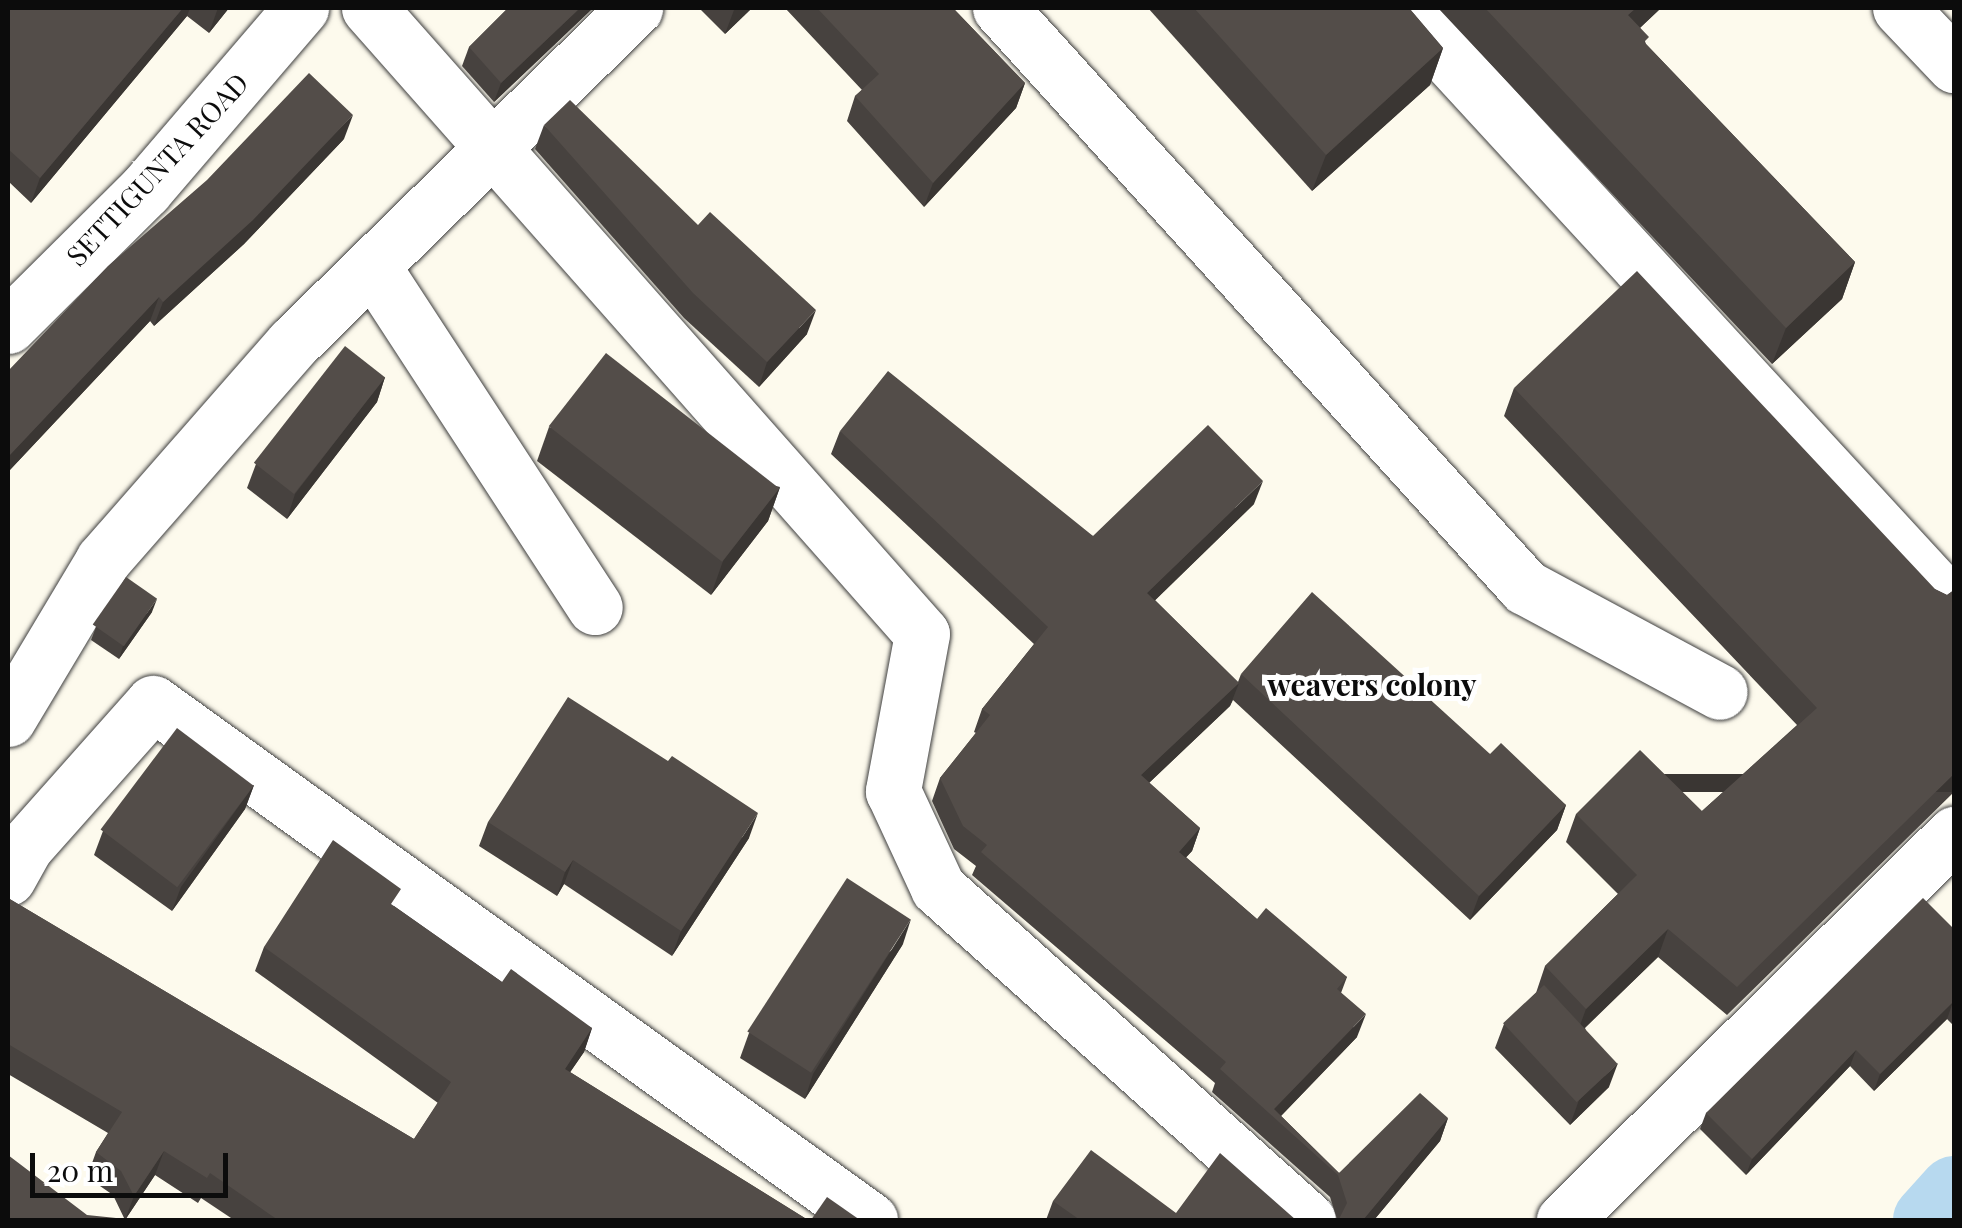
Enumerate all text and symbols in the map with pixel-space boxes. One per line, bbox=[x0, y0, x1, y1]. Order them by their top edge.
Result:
street label: SETTIGUNTA ROAD bbox=[59, 66, 255, 272]
district label: weavers colony bbox=[1267, 666, 1477, 702]
scale bar bbox=[35, 1133, 232, 1195]
text: 20 m bbox=[47, 1150, 113, 1190]

